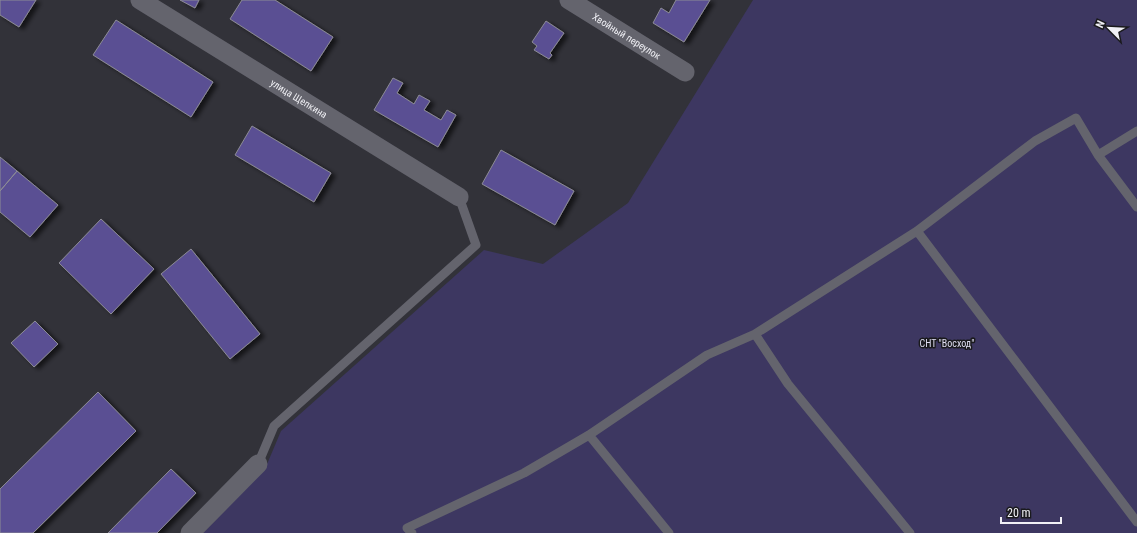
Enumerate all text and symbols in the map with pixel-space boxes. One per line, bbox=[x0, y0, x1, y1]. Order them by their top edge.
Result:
north arrow bbox=[1089, 8, 1129, 48]
street label: Хвойный переулок bbox=[590, 11, 663, 62]
text: N bbox=[1093, 18, 1108, 30]
street label: улица Щепкина bbox=[269, 77, 329, 120]
park label: СНТ "Восход" bbox=[920, 338, 974, 349]
scale bar bbox=[1001, 499, 1061, 525]
text: 20 m bbox=[1007, 506, 1031, 520]

